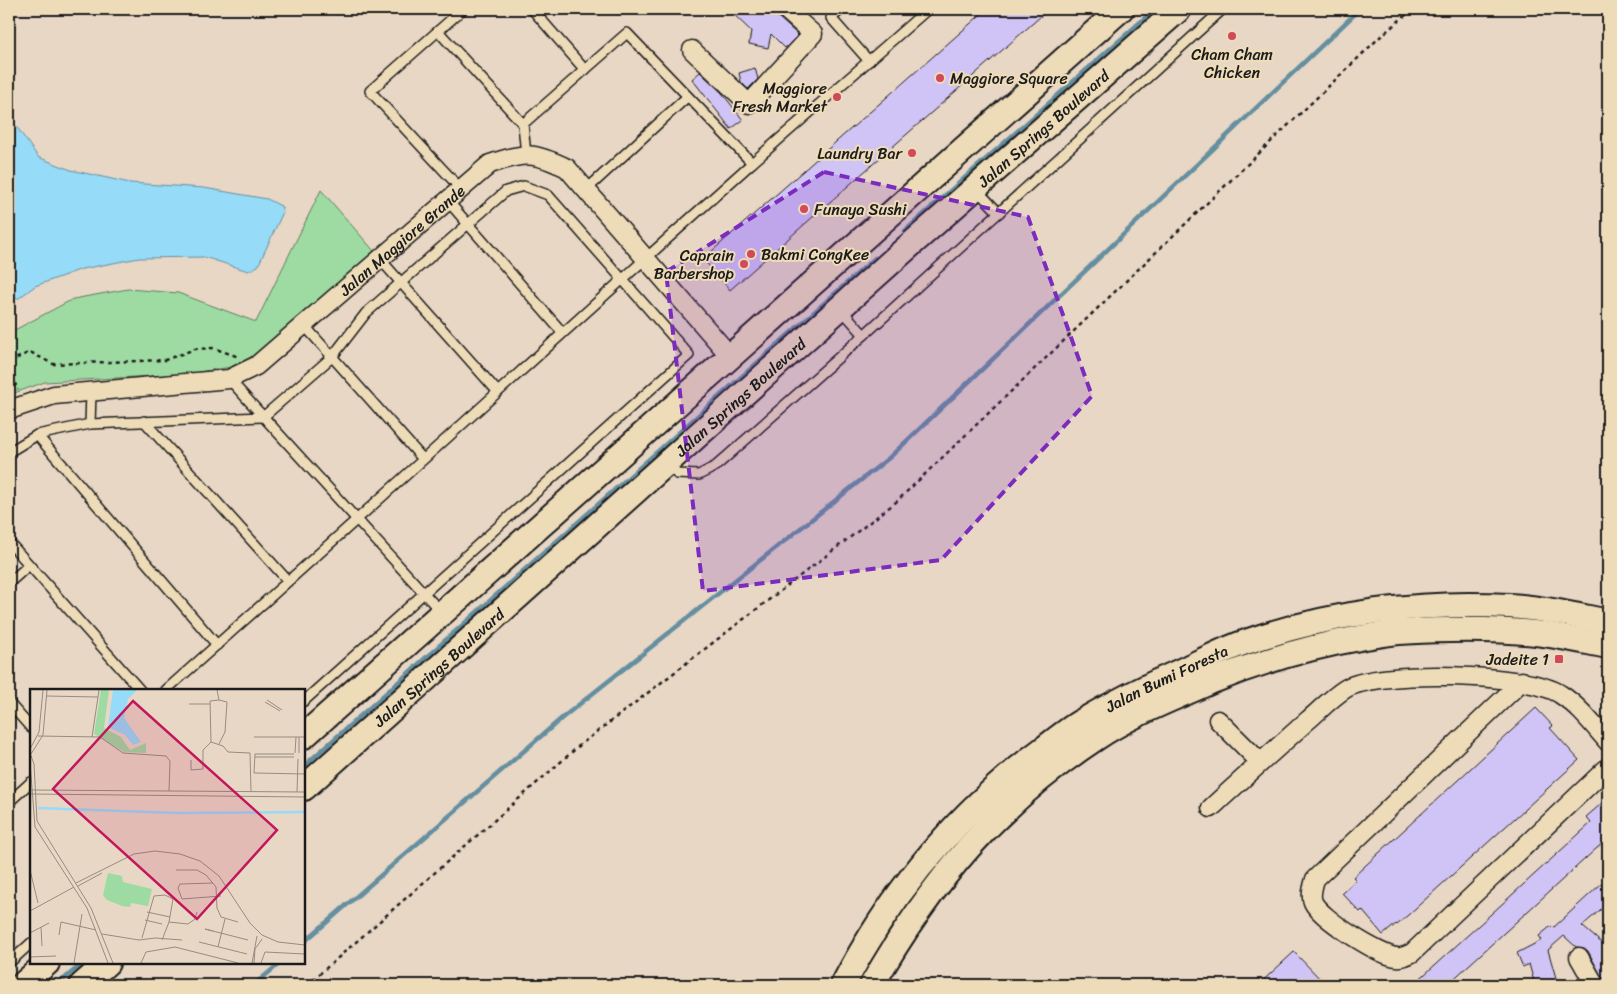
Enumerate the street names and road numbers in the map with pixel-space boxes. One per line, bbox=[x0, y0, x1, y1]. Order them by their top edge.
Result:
street label: Jalan Springs Boulevard bbox=[970, 61, 1118, 196]
street label: Jalan Maggiore Grande bbox=[332, 177, 472, 304]
street label: Jalan Springs Boulevard bbox=[668, 329, 814, 465]
street label: Jalan Springs Boulevard bbox=[366, 600, 513, 735]
street label: Jalan Bumi Foresta bbox=[1099, 636, 1233, 721]

